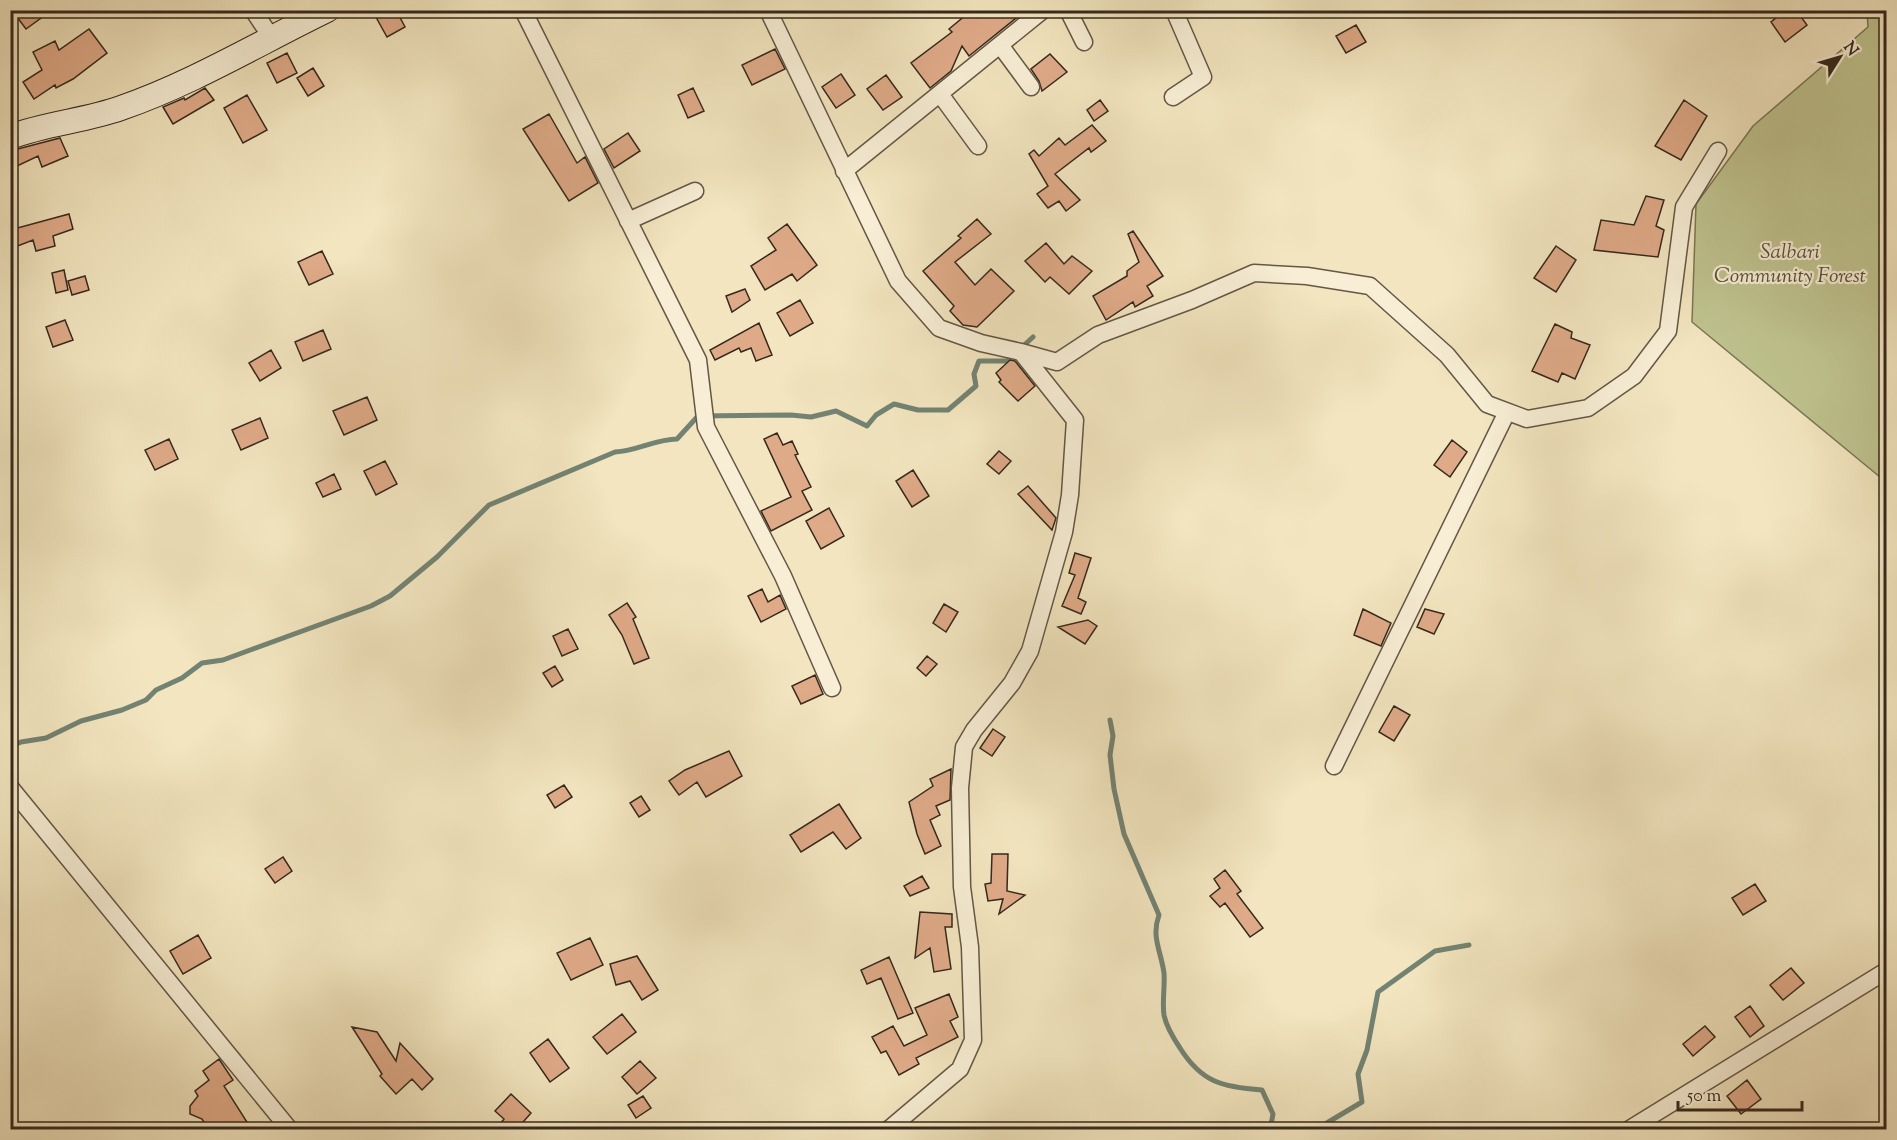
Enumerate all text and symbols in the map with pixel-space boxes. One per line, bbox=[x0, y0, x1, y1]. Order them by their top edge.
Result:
north arrow bbox=[1810, 27, 1870, 87]
text: N bbox=[1837, 37, 1863, 62]
park label: Salbari Community Forest bbox=[1714, 238, 1866, 292]
scale bar bbox=[1678, 1074, 1802, 1112]
text: 50 m bbox=[1686, 1084, 1722, 1110]

